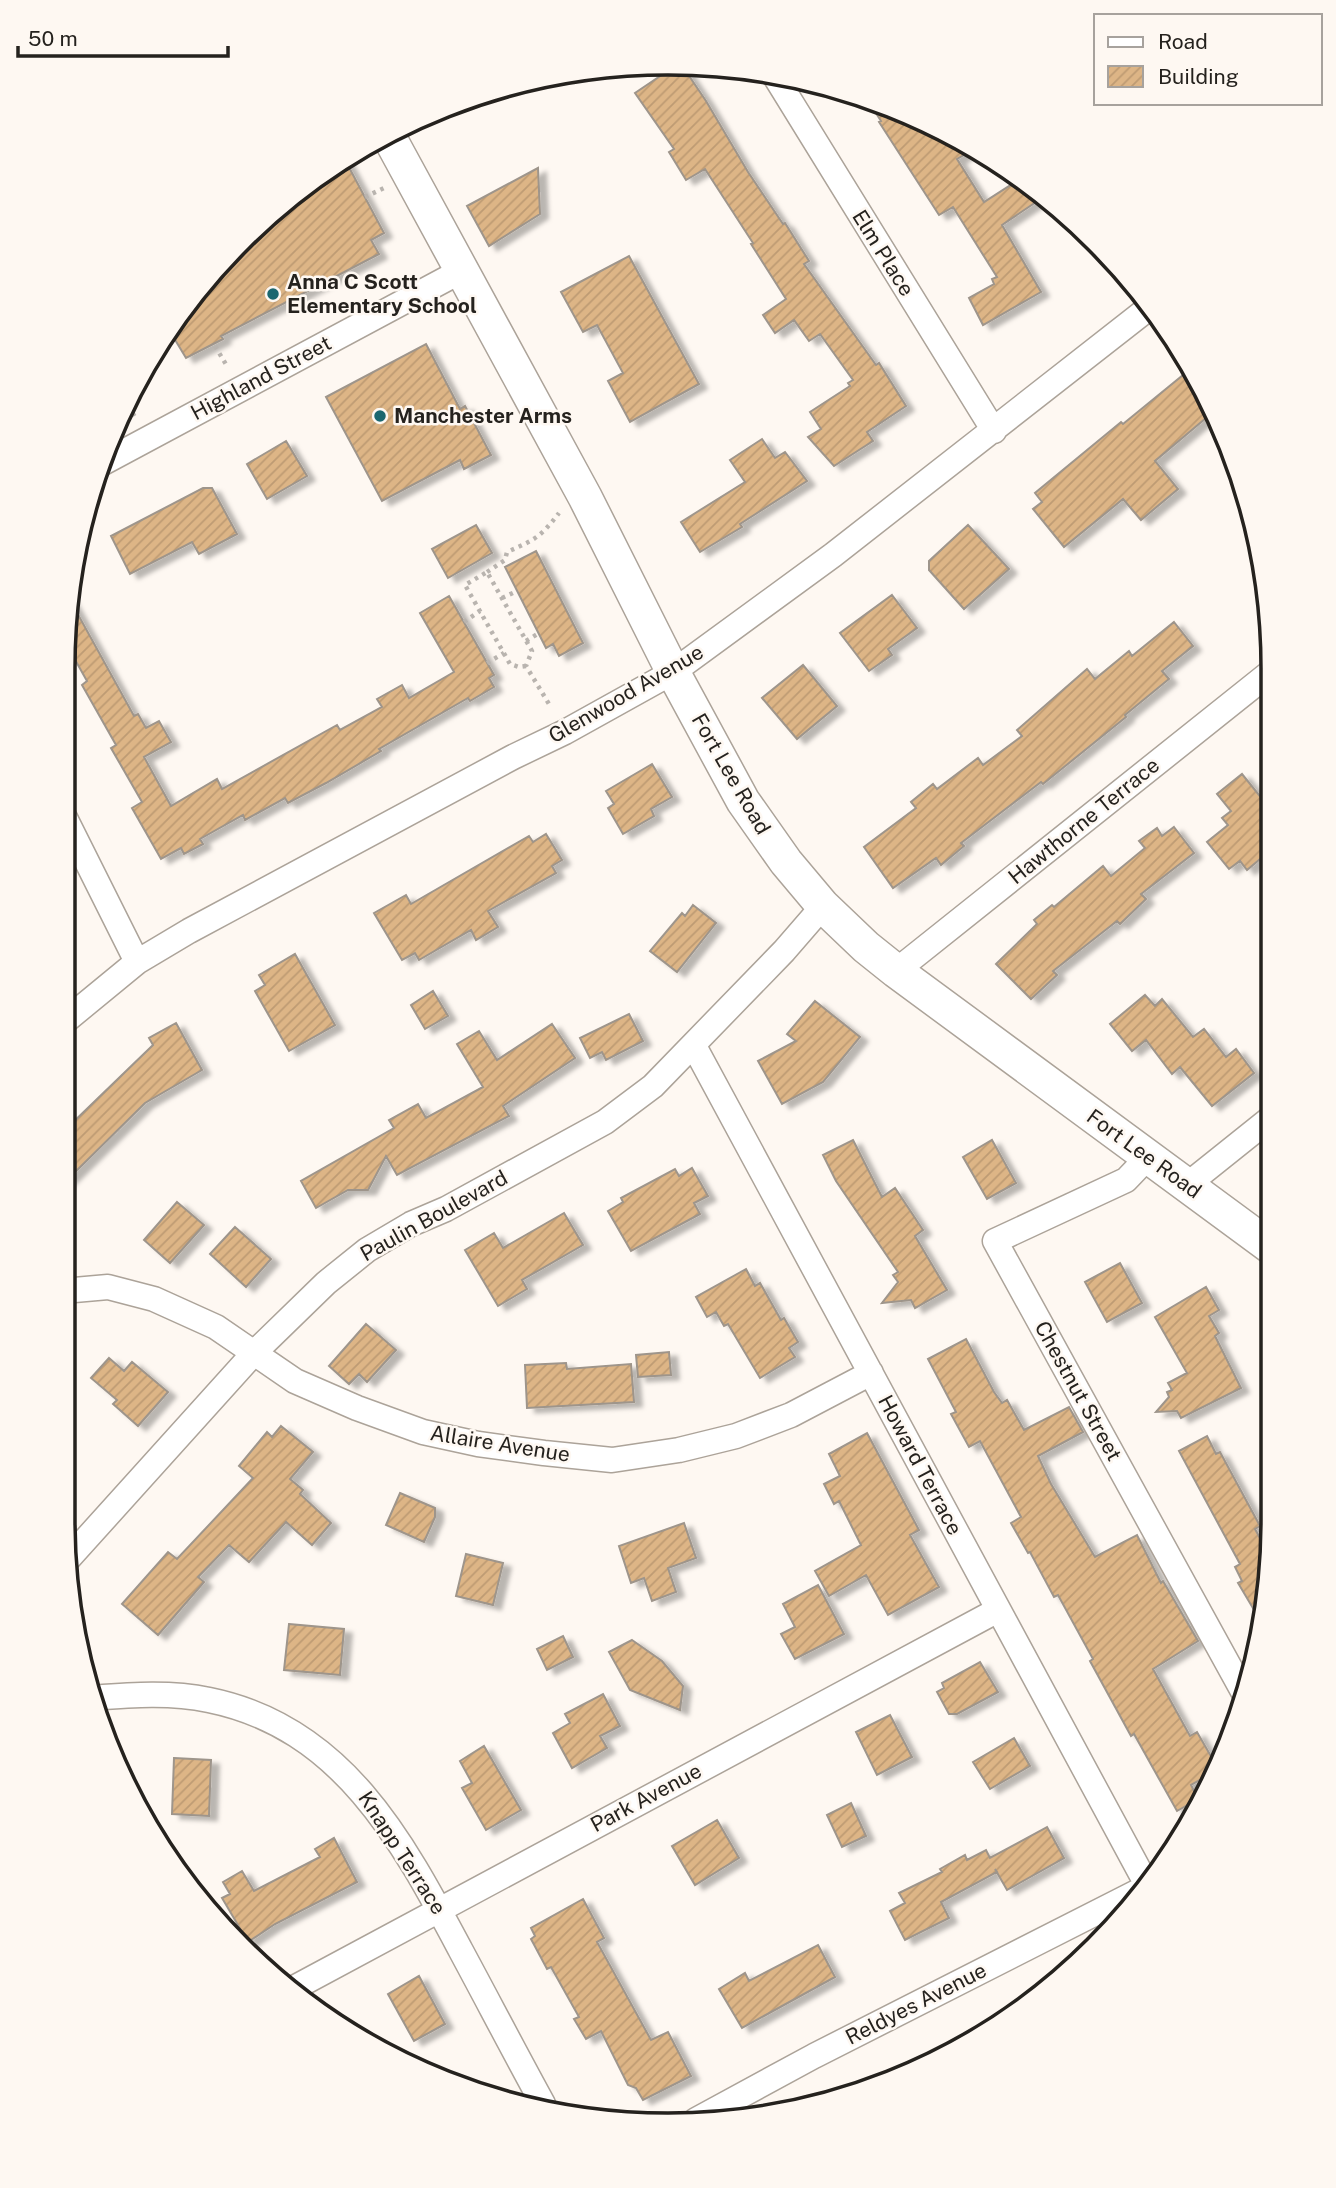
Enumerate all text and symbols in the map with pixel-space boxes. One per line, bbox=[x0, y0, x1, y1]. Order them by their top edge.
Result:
scale bar bbox=[18, 14, 228, 58]
legend bbox=[1094, 14, 1322, 105]
text: 50 m bbox=[28, 26, 78, 51]
text: Road bbox=[1158, 29, 1208, 54]
text: Building bbox=[1158, 64, 1239, 89]
street label: Elm Place bbox=[847, 205, 920, 300]
place label: Anna C Scott Elementary School bbox=[287, 269, 477, 318]
marker: Anna C Scott Elementary School bbox=[265, 286, 281, 302]
street label: Highland Street bbox=[186, 330, 335, 425]
place label: Manchester Arms bbox=[394, 403, 572, 428]
marker: Manchester Arms bbox=[372, 408, 388, 424]
street label: Glenwood Avenue bbox=[544, 639, 708, 748]
street label: Fort Lee Road bbox=[687, 709, 776, 839]
street label: Hawthorne Terrace bbox=[1003, 752, 1164, 889]
street label: Fort Lee Road bbox=[1082, 1104, 1206, 1204]
street label: Paulin Boulevard bbox=[356, 1165, 512, 1266]
street label: Chestnut Street bbox=[1030, 1317, 1127, 1465]
street label: Howard Terrace bbox=[873, 1391, 968, 1539]
street label: Allaire Avenue bbox=[428, 1420, 572, 1467]
street label: Park Avenue bbox=[586, 1758, 706, 1837]
street label: Knapp Terrace bbox=[353, 1786, 452, 1919]
street label: Reldyes Avenue bbox=[841, 1957, 990, 2050]

